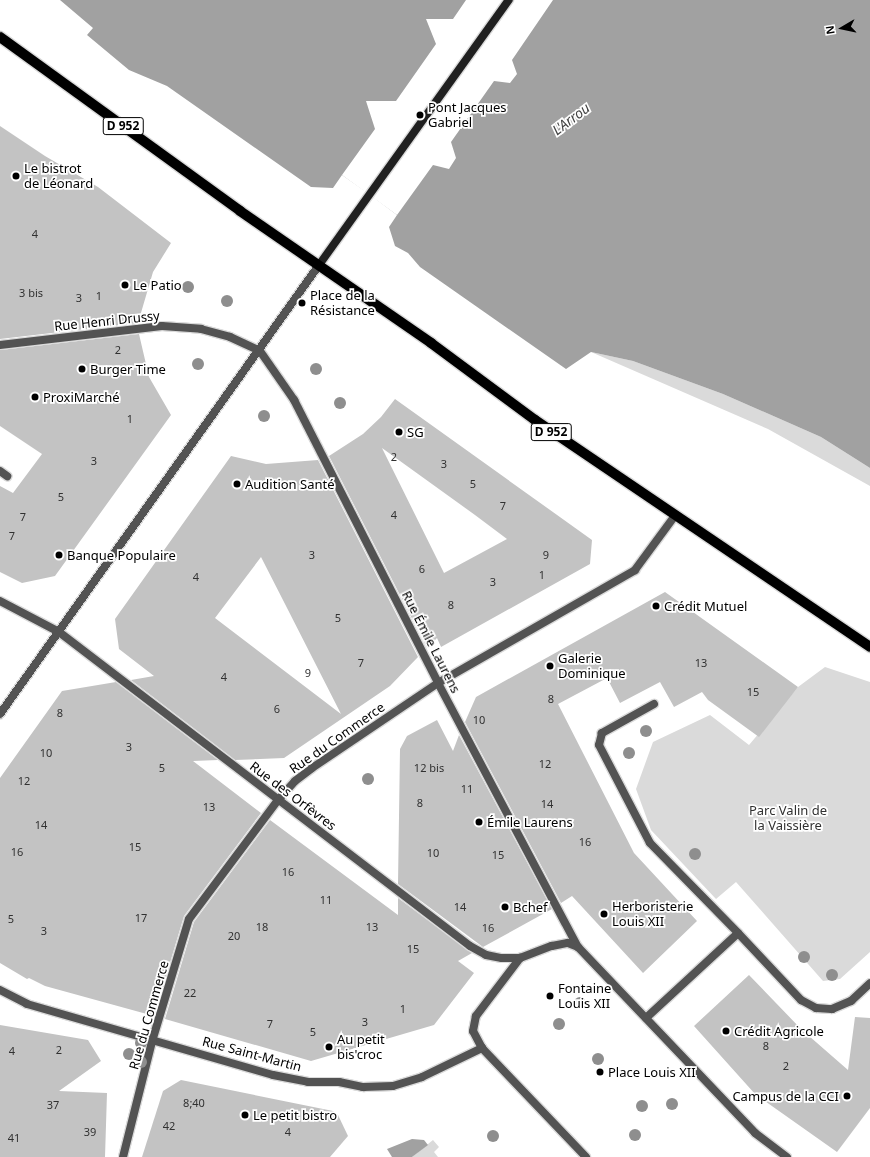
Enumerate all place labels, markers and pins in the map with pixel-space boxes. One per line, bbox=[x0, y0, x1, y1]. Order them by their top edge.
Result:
place label: Pont Jacques Gabriel bbox=[428, 100, 507, 131]
marker: Pont Jacques Gabriel bbox=[415, 110, 425, 120]
place label: Le bistrot de Léonard bbox=[24, 161, 93, 192]
marker: Le bistrot de Léonard bbox=[11, 171, 21, 181]
place label: Le Patio bbox=[133, 277, 182, 293]
marker: Le Patio bbox=[120, 280, 130, 290]
place label: Place de la Résistance bbox=[310, 288, 375, 319]
marker: Place de la Résistance bbox=[297, 298, 307, 308]
place label: Burger Time bbox=[90, 361, 166, 377]
marker: Burger Time bbox=[77, 364, 87, 374]
place label: ProxiMarché bbox=[43, 389, 120, 405]
marker: ProxiMarché bbox=[30, 392, 40, 402]
place label: SG bbox=[407, 424, 424, 440]
marker: SG bbox=[394, 427, 404, 437]
place label: Audition Santé bbox=[245, 476, 335, 492]
marker: Audition Santé bbox=[232, 479, 242, 489]
place label: Banque Populaire bbox=[67, 547, 176, 563]
marker: Banque Populaire bbox=[54, 550, 64, 560]
place label: Crédit Mutuel bbox=[664, 598, 747, 614]
marker: Crédit Mutuel bbox=[651, 601, 661, 611]
place label: Galerie Dominique bbox=[558, 651, 626, 682]
marker: Galerie Dominique bbox=[545, 661, 555, 671]
place label: Émile Laurens bbox=[487, 814, 573, 830]
marker: Émile Laurens bbox=[474, 817, 484, 827]
place label: Bchef bbox=[513, 899, 548, 915]
place label: Herboristerie Louis XII bbox=[612, 899, 693, 930]
marker: Bchef bbox=[500, 902, 510, 912]
marker: Herboristerie Louis XII bbox=[599, 909, 609, 919]
place label: Fontaine Louis XII bbox=[558, 981, 611, 1012]
marker: Fontaine Louis XII bbox=[545, 991, 555, 1001]
place label: Crédit Agricole bbox=[734, 1023, 824, 1039]
marker: Crédit Agricole bbox=[721, 1026, 731, 1036]
place label: Au petit bis'croc bbox=[337, 1032, 385, 1063]
marker: Au petit bis'croc bbox=[324, 1042, 334, 1052]
place label: Place Louis XII bbox=[608, 1064, 696, 1080]
marker: Place Louis XII bbox=[595, 1067, 605, 1077]
place label: Campus de la CCI bbox=[732, 1088, 839, 1104]
marker: Campus de la CCI bbox=[842, 1091, 852, 1101]
place label: Le petit bistro bbox=[253, 1107, 337, 1123]
marker: Le petit bistro bbox=[240, 1110, 250, 1120]

